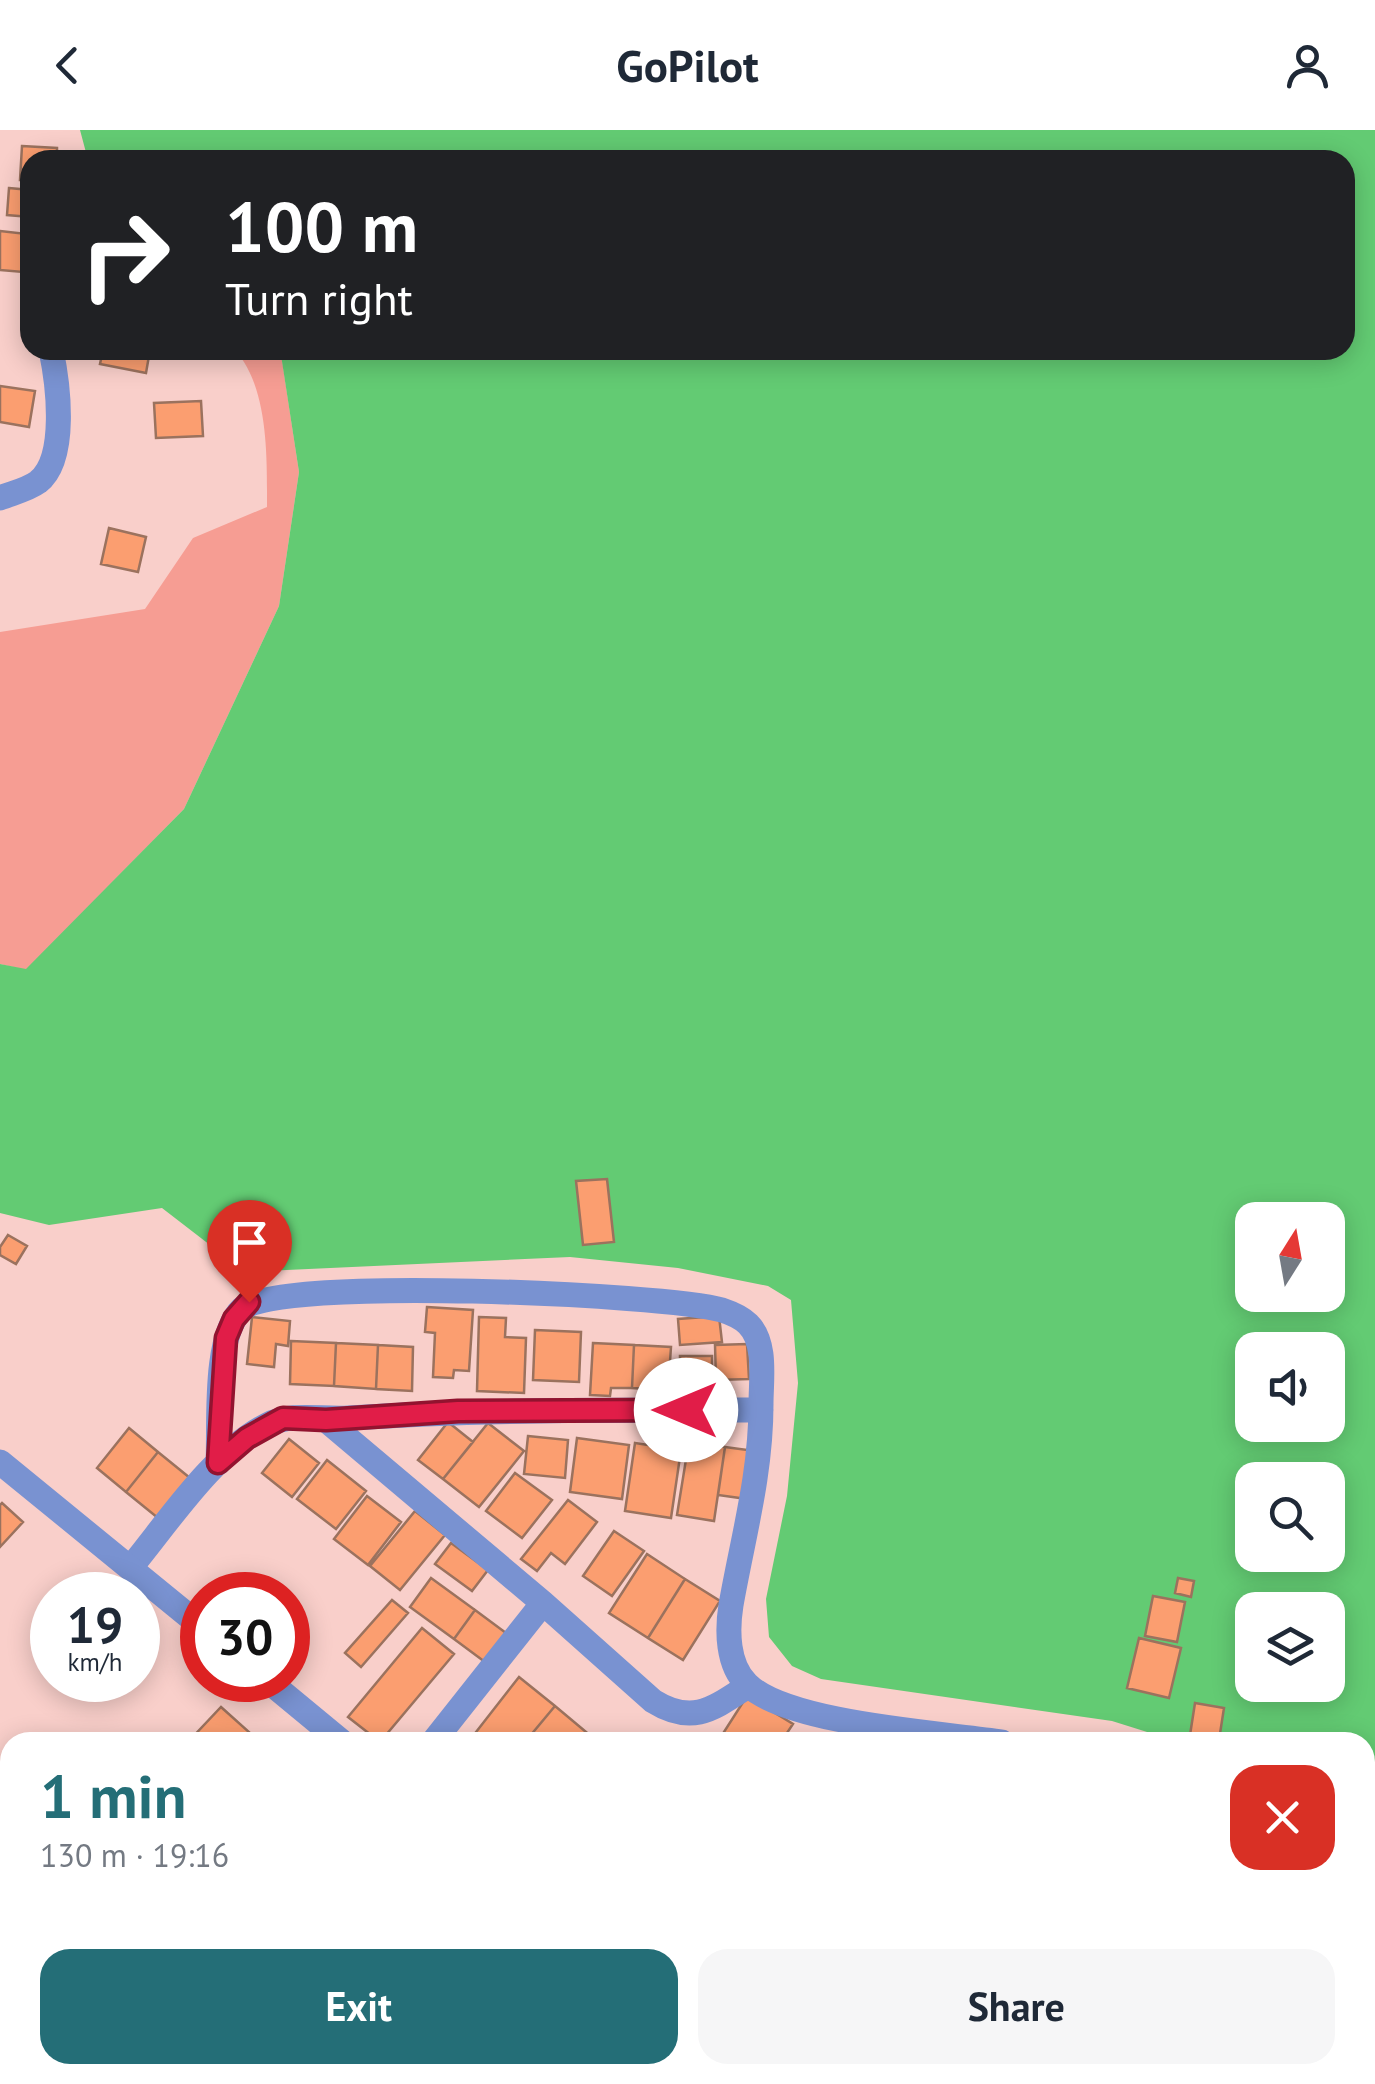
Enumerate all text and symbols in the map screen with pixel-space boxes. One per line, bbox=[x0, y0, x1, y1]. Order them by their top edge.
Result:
text: GoPilot bbox=[616, 36, 759, 94]
icon: back bbox=[40, 38, 95, 93]
icon: person bbox=[1280, 38, 1335, 93]
text: 100 m bbox=[225, 181, 418, 271]
icon: right bbox=[60, 190, 190, 320]
text: Turn right bbox=[225, 269, 413, 327]
pin bbox=[207, 1200, 292, 1303]
north arrow bbox=[1235, 1202, 1345, 1312]
map controls bbox=[1235, 1202, 1345, 1702]
icon: arrive bbox=[222, 1215, 277, 1270]
button: sound bbox=[1235, 1332, 1345, 1442]
position arrow bbox=[634, 1358, 738, 1462]
button: search bbox=[1235, 1462, 1345, 1572]
speed limit sign: 30 bbox=[180, 1572, 310, 1702]
text: 19 bbox=[67, 1592, 123, 1657]
button: layers bbox=[1235, 1592, 1345, 1702]
text: km/h bbox=[68, 1646, 122, 1678]
text: 1 min bbox=[40, 1757, 186, 1835]
button: close bbox=[1230, 1765, 1335, 1870]
text: 130 m · 19:16 bbox=[40, 1834, 229, 1876]
button: Exit bbox=[40, 1949, 678, 2064]
button: Share bbox=[698, 1949, 1335, 2064]

